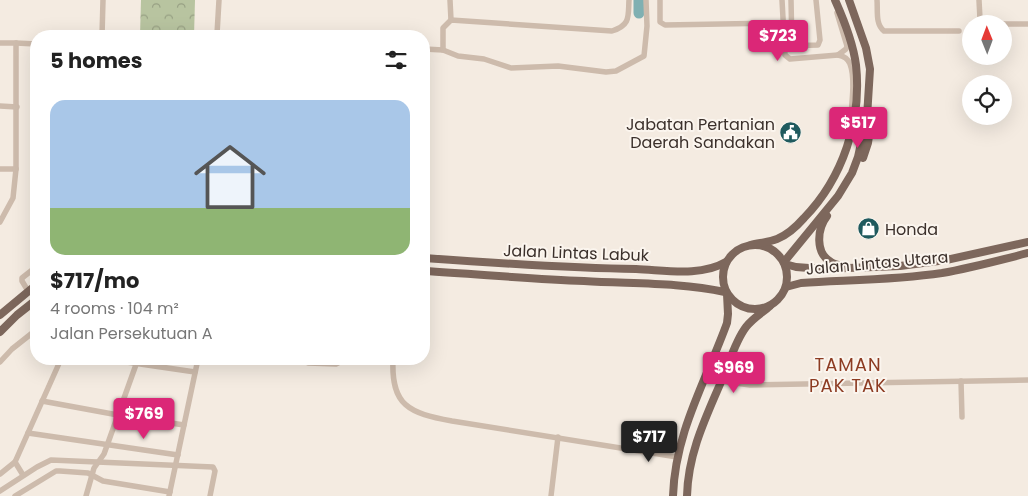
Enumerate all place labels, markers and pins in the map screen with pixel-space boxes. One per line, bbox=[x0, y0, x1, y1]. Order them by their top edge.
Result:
pin: $723 bbox=[748, 20, 808, 62]
pin: $517 bbox=[828, 106, 888, 149]
place label: Jabatan Pertanian Daerah Sandakan bbox=[626, 113, 775, 154]
public building icon: Jabatan Pertanian Daerah Sandakan bbox=[779, 121, 803, 145]
shop icon: Honda bbox=[857, 217, 881, 241]
place label: Honda bbox=[885, 218, 938, 241]
pin: $969 bbox=[704, 352, 764, 394]
pin: $769 bbox=[114, 398, 174, 440]
pin: $717 bbox=[619, 420, 679, 463]

